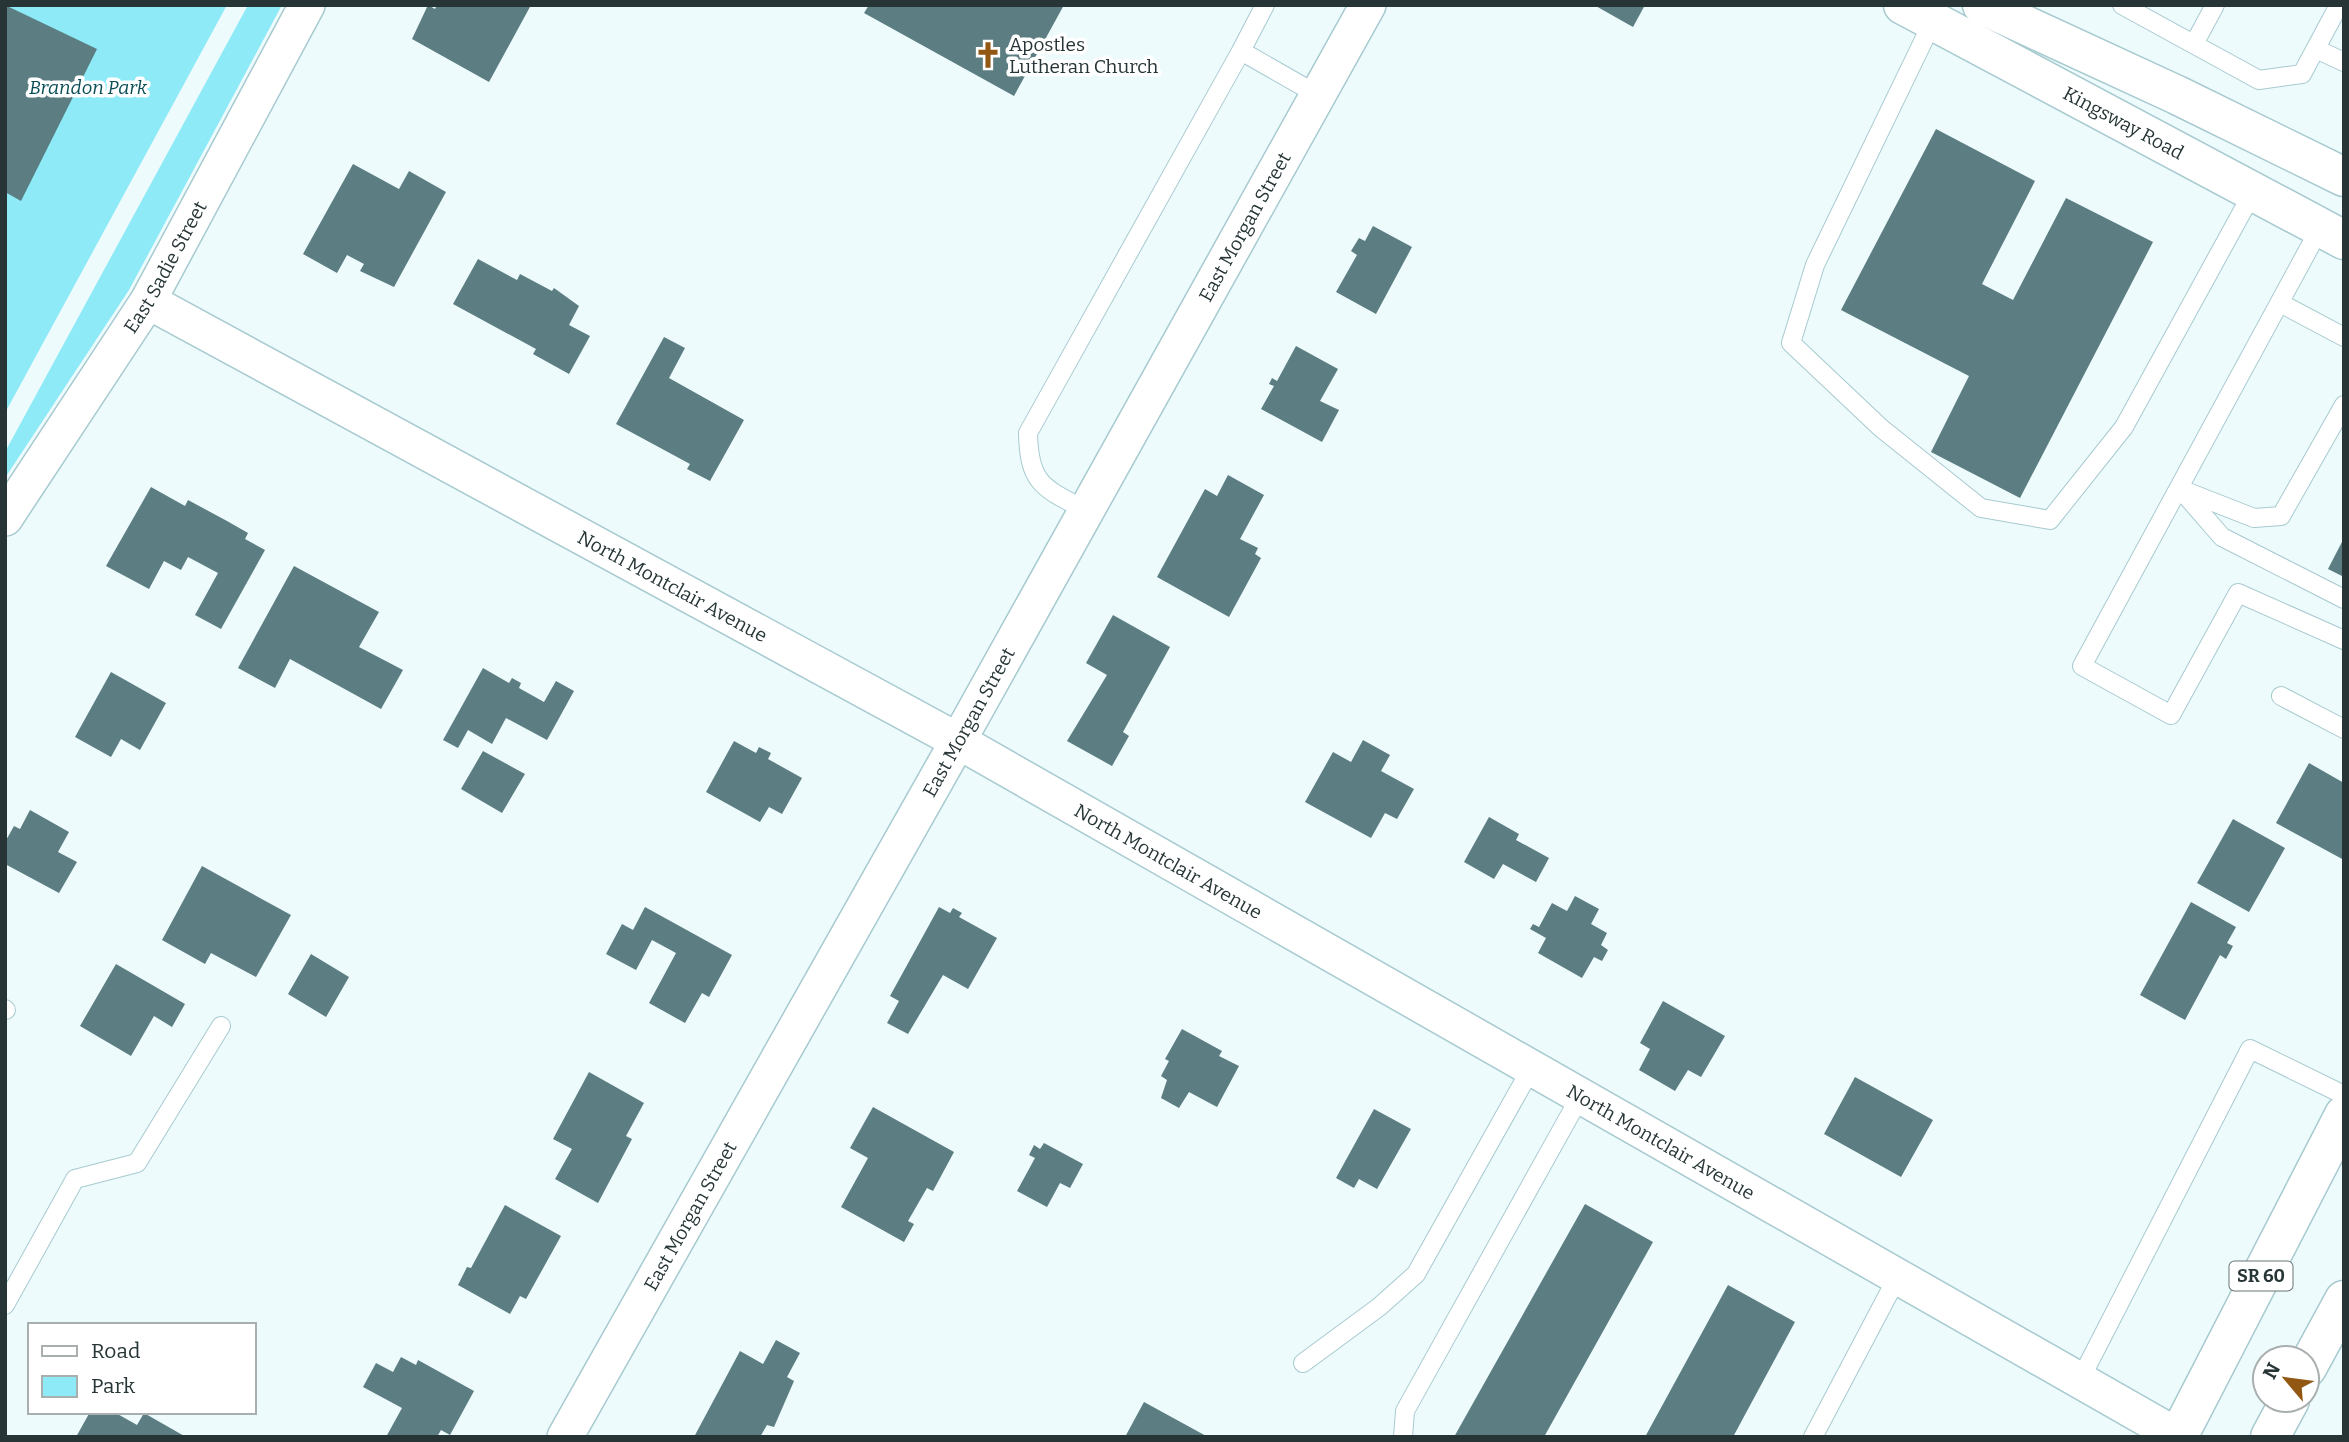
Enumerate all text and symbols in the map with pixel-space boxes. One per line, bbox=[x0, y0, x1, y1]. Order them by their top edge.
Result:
place label: Apostles Lutheran Church bbox=[1009, 33, 1159, 78]
church icon: Apostles Lutheran Church bbox=[973, 40, 1003, 70]
park label: Brandon Park bbox=[29, 76, 148, 99]
street label: Kingsway Road bbox=[2059, 82, 2188, 165]
street label: East Morgan Street bbox=[1194, 148, 1296, 306]
street label: East Sadie Street bbox=[119, 197, 212, 338]
street label: North Montclair Avenue bbox=[574, 526, 771, 647]
street label: East Morgan Street bbox=[918, 643, 1020, 801]
street label: North Montclair Avenue bbox=[1070, 799, 1266, 924]
street label: North Montclair Avenue bbox=[1563, 1080, 1759, 1205]
street label: East Morgan Street bbox=[639, 1137, 742, 1295]
road number: SR 60 bbox=[2230, 1261, 2292, 1290]
legend bbox=[28, 1323, 256, 1414]
text: Road bbox=[91, 1338, 140, 1364]
north arrow bbox=[2251, 1344, 2321, 1414]
text: N bbox=[2258, 1359, 2285, 1383]
text: Park bbox=[91, 1373, 135, 1399]

